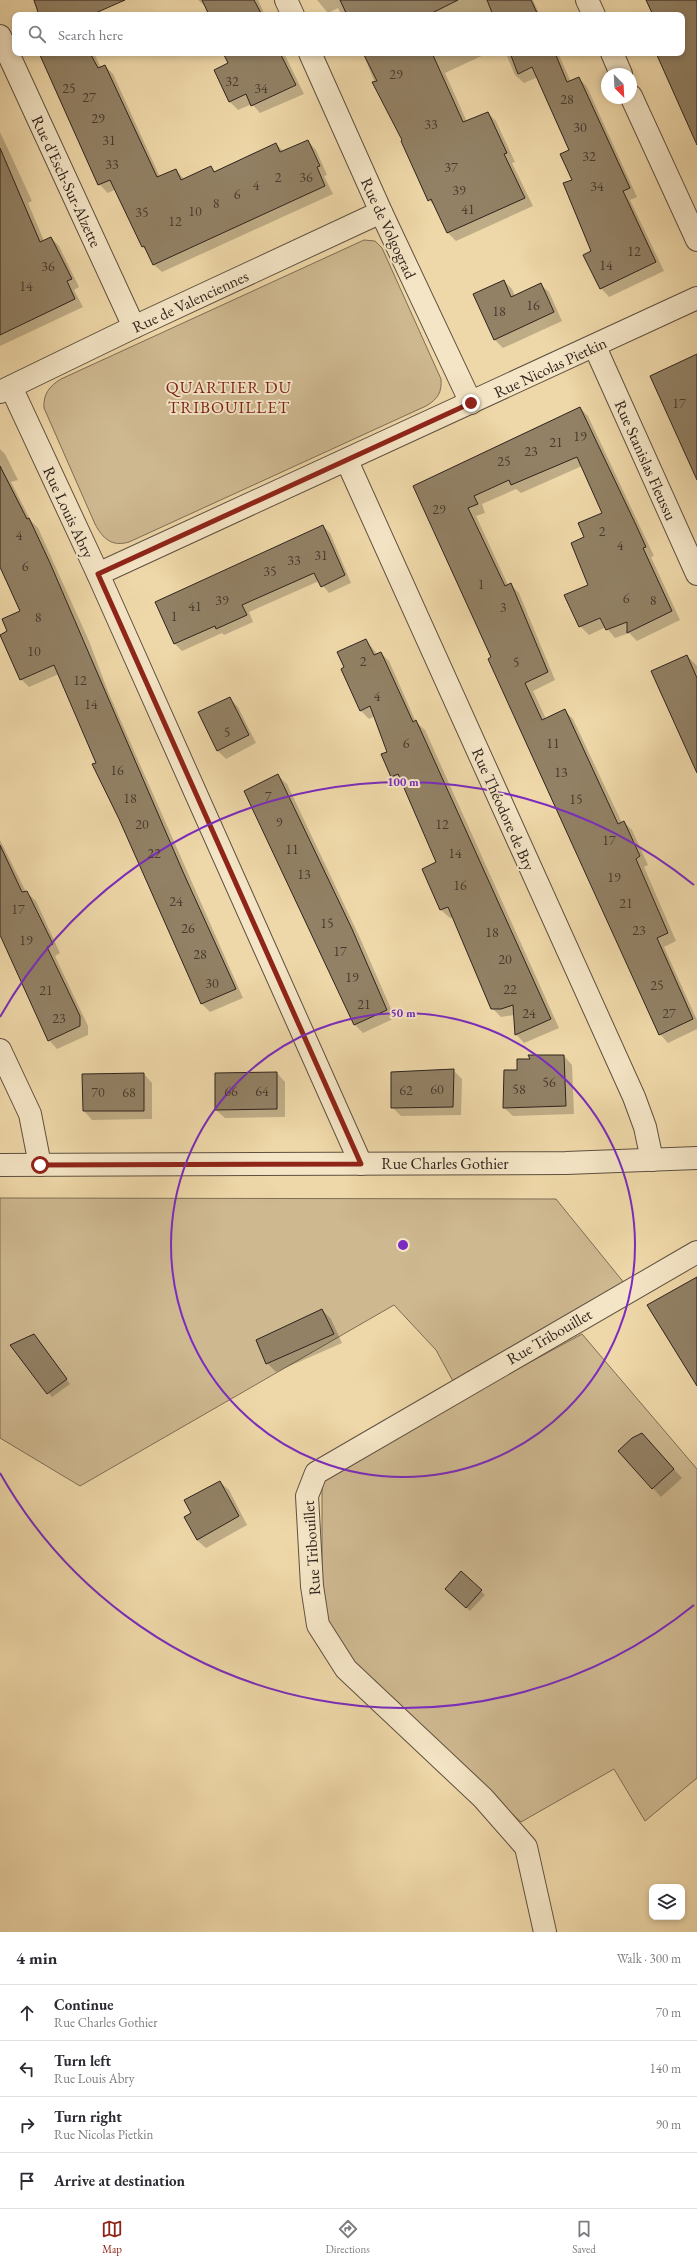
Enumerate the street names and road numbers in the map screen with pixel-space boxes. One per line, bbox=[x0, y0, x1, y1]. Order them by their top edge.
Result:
street label: Rue d'Esch-Sur-Alzette bbox=[27, 112, 106, 250]
street label: Rue de Volgograd bbox=[356, 174, 422, 283]
street label: Rue de Valenciennes bbox=[129, 265, 252, 338]
street label: Rue Nicolas Pietkin bbox=[490, 332, 611, 403]
street label: Rue Stanislas Fleussu bbox=[610, 397, 682, 524]
street label: Rue Louis Abry bbox=[38, 463, 99, 562]
street label: Rue Théodore de Bry bbox=[467, 744, 540, 875]
street label: Rue Charles Gothier bbox=[381, 1153, 509, 1174]
street label: Rue Tribouillet bbox=[503, 1304, 596, 1369]
street label: Rue Tribouillet bbox=[298, 1500, 325, 1596]

